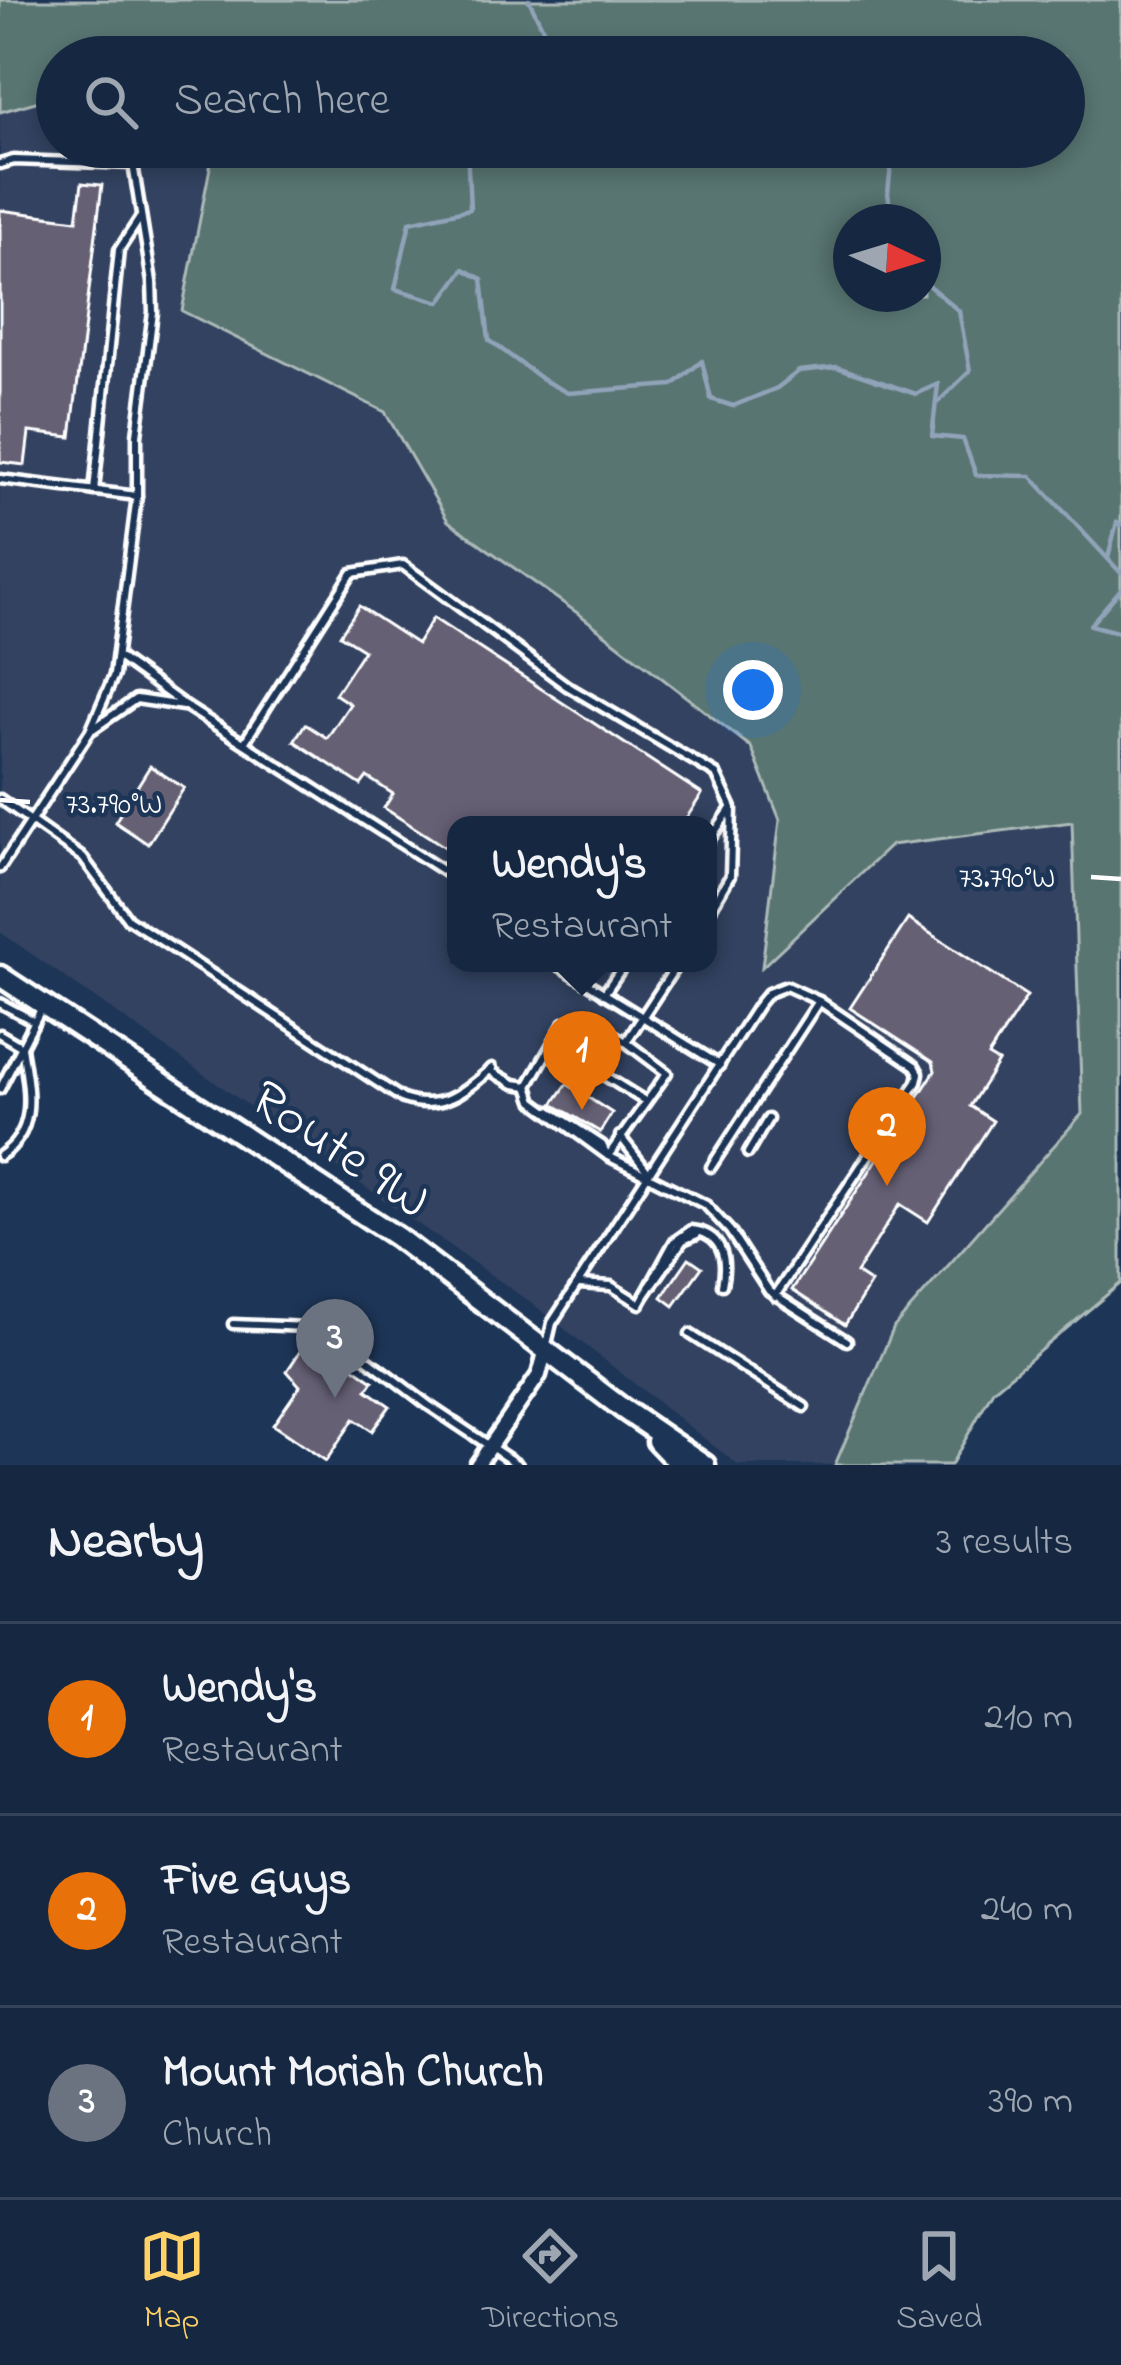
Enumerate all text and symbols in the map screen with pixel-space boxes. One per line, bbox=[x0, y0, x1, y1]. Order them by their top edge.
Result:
search box bbox=[36, 36, 1085, 168]
icon: search bbox=[78, 69, 144, 135]
text: Search here bbox=[174, 69, 390, 135]
north arrow bbox=[833, 204, 941, 312]
your location bbox=[723, 660, 783, 720]
text: 73.790°W bbox=[66, 784, 162, 828]
popup bbox=[447, 816, 717, 972]
text: Wendy's bbox=[492, 833, 647, 899]
text: 73.790°W bbox=[959, 858, 1055, 902]
text: Restaurant bbox=[492, 899, 672, 956]
pin: 1 bbox=[543, 1011, 621, 1110]
street label: Route 9W bbox=[233, 1063, 444, 1241]
pin: 2 bbox=[848, 1087, 926, 1186]
pin: 3 bbox=[296, 1299, 374, 1398]
text: Nearby bbox=[48, 1506, 204, 1581]
text: 3 results bbox=[936, 1515, 1073, 1572]
text: Wendy's bbox=[162, 1657, 317, 1723]
text: 1 bbox=[81, 1690, 93, 1747]
text: 210 m bbox=[984, 1690, 1073, 1747]
text: Restaurant bbox=[162, 1723, 343, 1780]
text: Five Guys bbox=[162, 1849, 351, 1915]
text: 2 bbox=[77, 1882, 97, 1939]
text: 240 m bbox=[981, 1882, 1073, 1939]
text: Restaurant bbox=[162, 1915, 343, 1972]
text: Mount Moriah Church bbox=[162, 2041, 544, 2107]
text: 3 bbox=[79, 2074, 95, 2131]
text: 390 m bbox=[988, 2074, 1073, 2131]
text: Church bbox=[162, 2107, 272, 2164]
tab: Map bbox=[139, 2223, 205, 2343]
tab: Directions bbox=[482, 2223, 619, 2343]
tab: Saved bbox=[896, 2223, 982, 2343]

